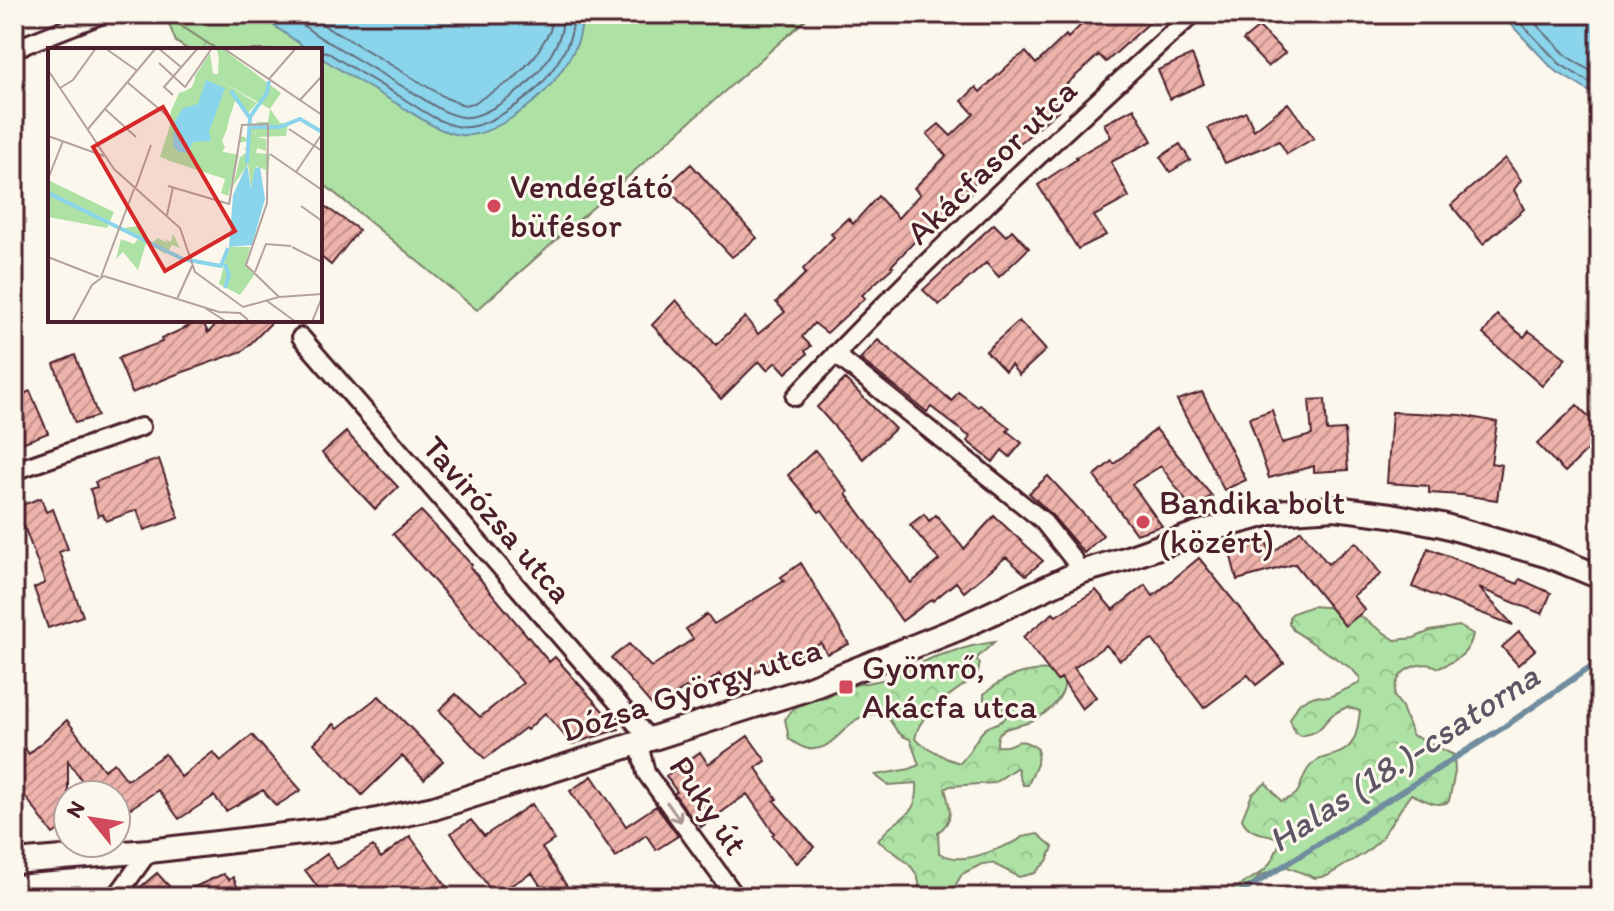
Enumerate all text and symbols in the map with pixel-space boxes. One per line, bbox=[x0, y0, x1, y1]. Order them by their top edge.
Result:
inset map bbox=[48, 48, 322, 322]
street label: Akácfasor utca bbox=[897, 70, 1085, 253]
place label: Vendéglátó büfésor bbox=[510, 166, 673, 246]
marker: Vendéglátó büfésor bbox=[485, 197, 503, 215]
street label: Tavirózsa utca bbox=[414, 427, 581, 611]
place label: Bandika bolt (közért) bbox=[1159, 482, 1345, 562]
marker: Bandika bolt (közért) bbox=[1134, 513, 1152, 531]
street label: Dózsa György utca bbox=[556, 628, 826, 751]
place label: Gyömrő, Akácfa utca bbox=[862, 647, 1038, 727]
water label: Halas (18.)-csatorna bbox=[1260, 654, 1547, 861]
marker: Gyömrő, Akácfa utca bbox=[837, 678, 855, 696]
street label: Puky út bbox=[661, 748, 757, 863]
north arrow bbox=[52, 779, 132, 859]
text: N bbox=[60, 796, 91, 822]
one-way arrow bbox=[666, 801, 683, 822]

